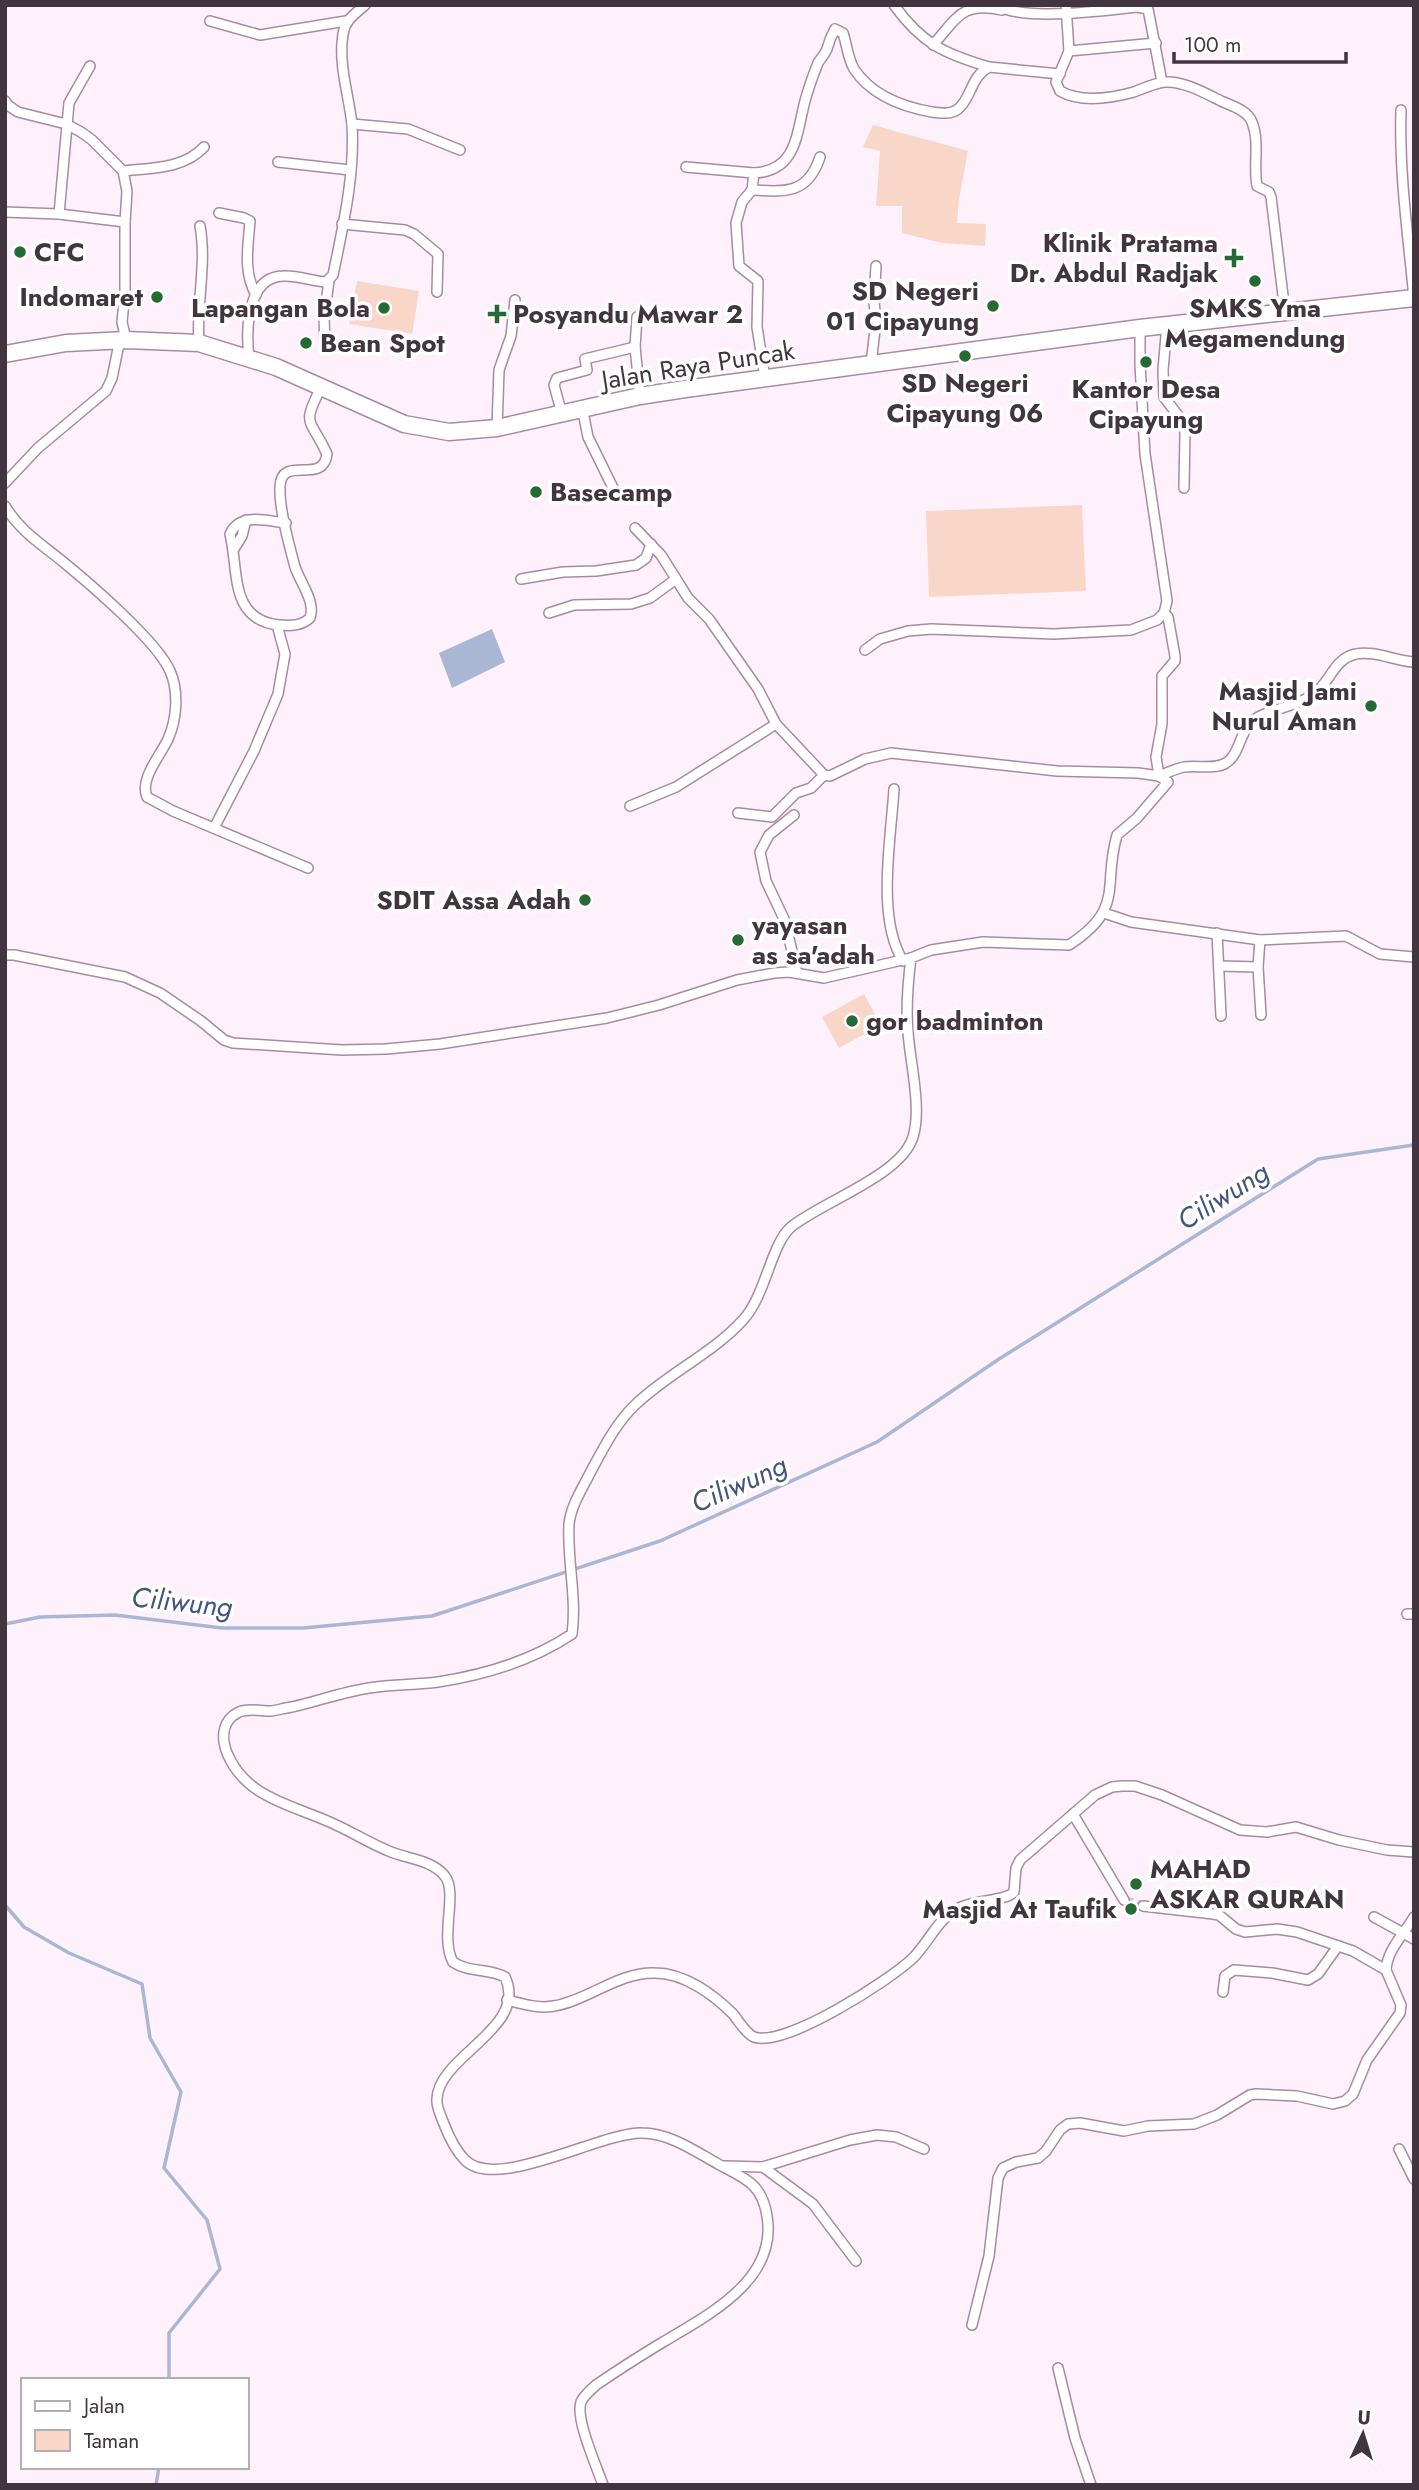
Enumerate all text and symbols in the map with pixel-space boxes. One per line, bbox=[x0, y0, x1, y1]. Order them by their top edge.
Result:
scale bar bbox=[1174, 21, 1346, 65]
text: 100 m bbox=[1184, 30, 1241, 60]
place label: Klinik Pratama Dr. Abdul Radjak bbox=[1010, 224, 1218, 292]
place label: CFC bbox=[34, 233, 85, 271]
marker: CFC bbox=[12, 244, 28, 260]
marker: Klinik Pratama Dr. Abdul Radjak bbox=[1224, 248, 1244, 268]
place label: SD Negeri 01 Cipayung bbox=[826, 272, 979, 340]
marker: SMKS Yma Megamendung bbox=[1247, 273, 1263, 289]
place label: Indomaret bbox=[20, 278, 144, 316]
marker: Indomaret bbox=[149, 289, 165, 305]
place label: Lapangan Bola bbox=[191, 289, 370, 327]
place label: SMKS Yma Megamendung bbox=[1165, 289, 1345, 357]
place label: Posyandu Mawar 2 bbox=[513, 295, 743, 333]
marker: SD Negeri 01 Cipayung bbox=[985, 298, 1001, 314]
marker: Lapangan Bola bbox=[376, 300, 392, 316]
marker: Posyandu Mawar 2 bbox=[487, 304, 507, 324]
place label: Bean Spot bbox=[320, 324, 446, 362]
street label: Jalan Raya Puncak bbox=[596, 331, 798, 399]
marker: Bean Spot bbox=[298, 335, 314, 351]
marker: SD Negeri Cipayung 06 bbox=[957, 348, 973, 364]
marker: Kantor Desa Cipayung bbox=[1138, 354, 1154, 370]
place label: SD Negeri Cipayung 06 bbox=[886, 364, 1044, 432]
place label: Kantor Desa Cipayung bbox=[1071, 370, 1221, 438]
place label: Basecamp bbox=[550, 473, 672, 511]
marker: Basecamp bbox=[528, 484, 544, 500]
place label: Masjid Jami Nurul Aman bbox=[1212, 672, 1357, 740]
marker: Masjid Jami Nurul Aman bbox=[1363, 698, 1379, 714]
place label: SDIT Assa Adah bbox=[376, 881, 571, 919]
marker: SDIT Assa Adah bbox=[577, 892, 593, 908]
place label: yayasan as sa'adah bbox=[751, 906, 875, 974]
marker: yayasan as sa'adah bbox=[730, 932, 746, 948]
place label: gor badminton bbox=[866, 1002, 1044, 1040]
marker: gor badminton bbox=[844, 1013, 860, 1029]
water label: Ciliwung bbox=[1169, 1151, 1277, 1240]
water label: Ciliwung bbox=[684, 1444, 794, 1523]
water label: Ciliwung bbox=[129, 1576, 235, 1628]
place label: MAHAD ASKAR QURAN bbox=[1149, 1850, 1345, 1918]
marker: MAHAD ASKAR QURAN bbox=[1128, 1876, 1144, 1892]
place label: Masjid At Taufik bbox=[923, 1890, 1117, 1928]
marker: Masjid At Taufik bbox=[1123, 1901, 1139, 1917]
legend bbox=[21, 2378, 248, 2469]
text: Jalan bbox=[81, 2391, 125, 2421]
north arrow bbox=[1328, 2399, 1398, 2469]
text: U bbox=[1357, 2404, 1372, 2431]
text: Taman bbox=[84, 2426, 139, 2456]

